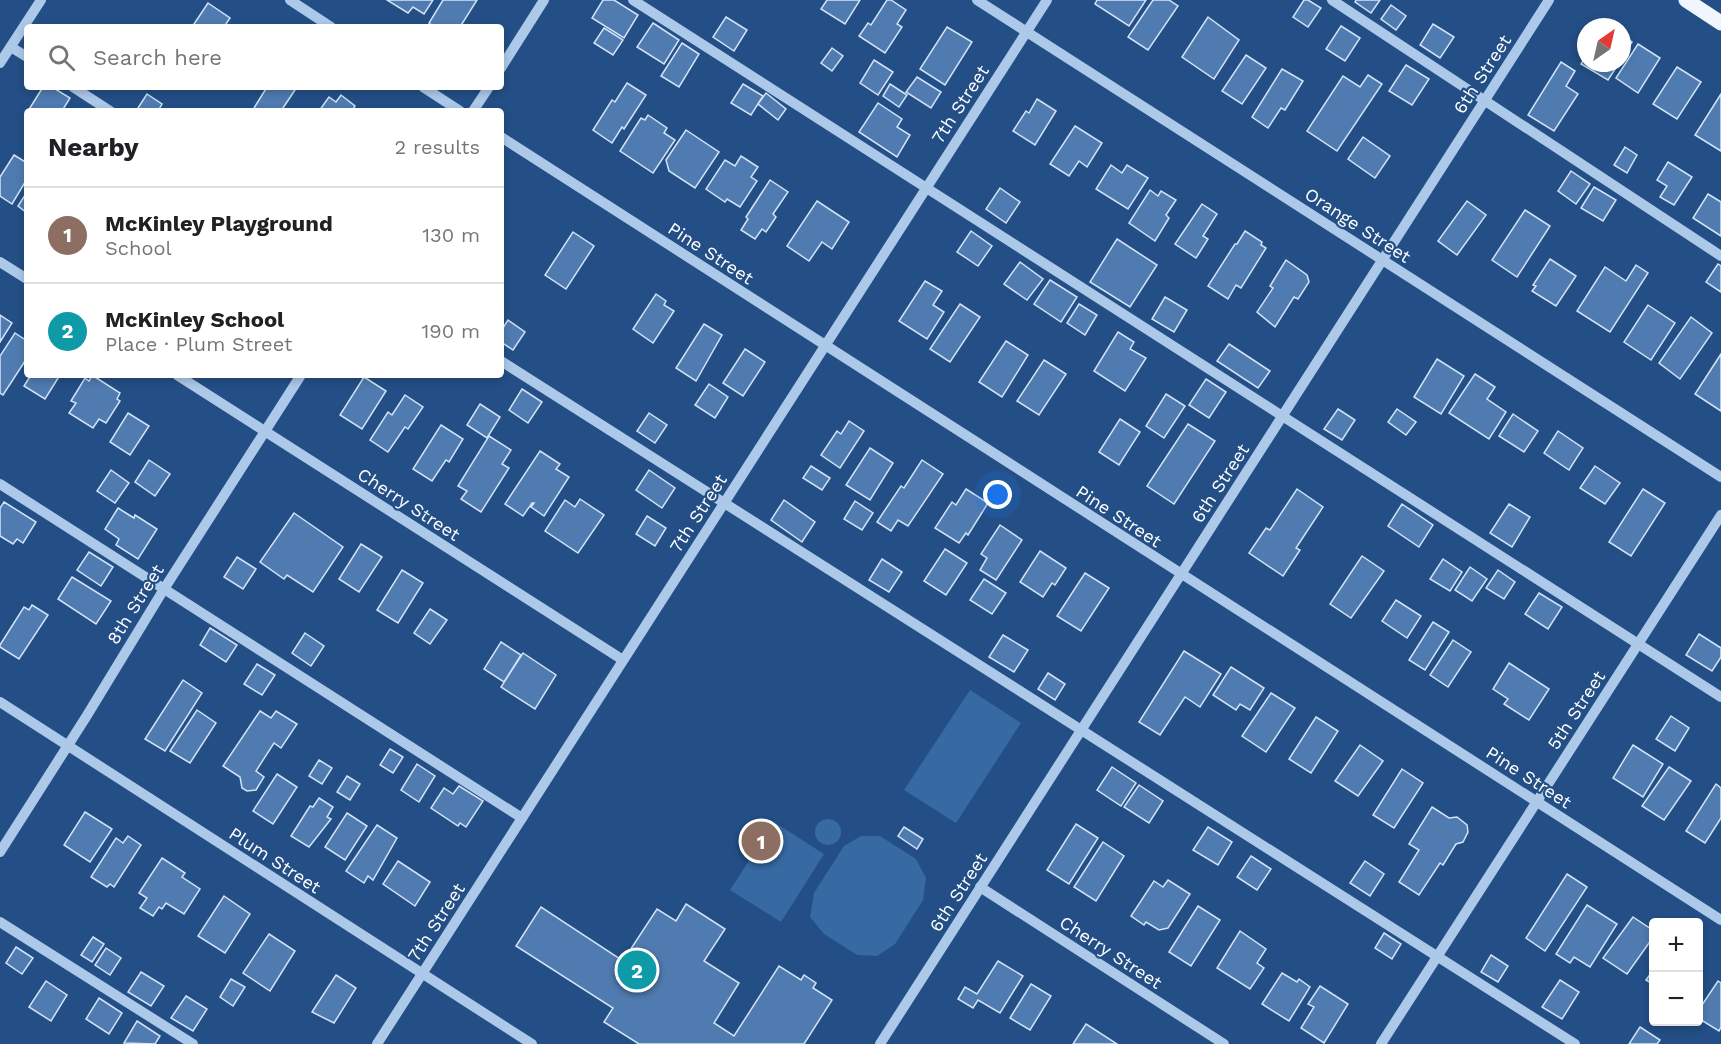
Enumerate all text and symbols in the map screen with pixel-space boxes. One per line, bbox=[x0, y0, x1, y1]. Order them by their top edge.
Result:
north arrow bbox=[1577, 18, 1631, 72]
search box bbox=[24, 24, 504, 90]
street label: 6th Street bbox=[1449, 30, 1516, 117]
icon: search bbox=[45, 41, 78, 74]
text: Search here bbox=[93, 45, 222, 70]
street label: 7th Street bbox=[927, 61, 993, 147]
text: Nearby bbox=[48, 132, 139, 162]
text: 2 results bbox=[395, 135, 480, 159]
street label: Orange Street bbox=[1301, 183, 1415, 267]
text: McKinley Playground bbox=[105, 211, 333, 236]
street label: Pine Street bbox=[664, 218, 758, 289]
text: 1 bbox=[63, 223, 72, 247]
text: 130 m bbox=[422, 223, 480, 247]
text: School bbox=[105, 236, 172, 260]
text: McKinley School bbox=[105, 307, 284, 332]
text: 2 bbox=[62, 319, 73, 343]
text: 190 m bbox=[422, 319, 480, 343]
text: Place · Plum Street bbox=[105, 332, 292, 356]
street label: 6th Street bbox=[1187, 439, 1254, 526]
street label: Cherry Street bbox=[354, 463, 464, 545]
street label: 7th Street bbox=[665, 470, 731, 556]
your location bbox=[983, 480, 1012, 509]
street label: Pine Street bbox=[1072, 481, 1166, 552]
street label: 8th Street bbox=[102, 560, 168, 648]
street label: 5th Street bbox=[1543, 666, 1609, 753]
street label: Pine Street bbox=[1482, 742, 1576, 813]
pin: 1 bbox=[742, 818, 780, 864]
street label: Plum Street bbox=[225, 823, 325, 898]
street label: 6th Street bbox=[925, 848, 992, 935]
street label: 7th Street bbox=[403, 879, 469, 965]
street label: Cherry Street bbox=[1056, 911, 1166, 993]
map controls bbox=[1649, 918, 1703, 1026]
button: + bbox=[1649, 918, 1703, 972]
pin: 2 bbox=[618, 948, 656, 992]
button: − bbox=[1649, 972, 1703, 1026]

